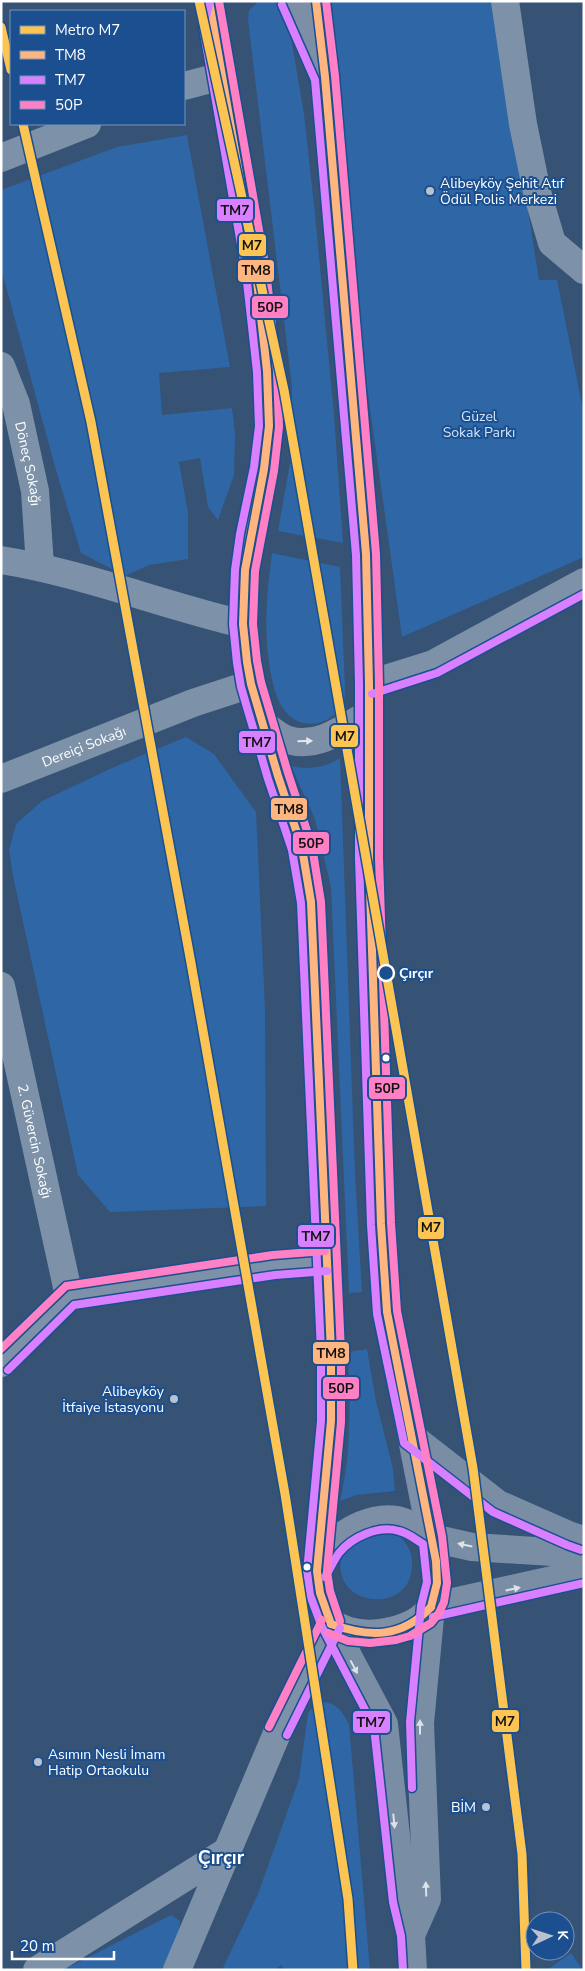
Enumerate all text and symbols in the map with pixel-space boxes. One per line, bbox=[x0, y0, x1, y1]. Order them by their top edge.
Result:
legend bbox=[10, 10, 185, 125]
text: Metro M7 bbox=[55, 20, 120, 40]
text: TM8 bbox=[55, 45, 86, 65]
text: TM7 bbox=[55, 70, 86, 90]
text: 50P bbox=[55, 95, 83, 115]
place label: Alibeyköy Şehit Atıf Ödül Polis Merkezi bbox=[440, 174, 565, 209]
marker: Alibeyköy Şehit Atıf Ödül Polis Merkezi bbox=[424, 185, 436, 197]
line badge: TM7 bbox=[216, 198, 254, 222]
text: TM7 bbox=[220, 201, 250, 220]
line badge: M7 bbox=[238, 233, 267, 257]
text: M7 bbox=[242, 236, 262, 255]
line badge: TM8 bbox=[237, 259, 275, 283]
text: TM8 bbox=[241, 261, 271, 280]
line badge: 50P bbox=[251, 295, 289, 319]
text: 50P bbox=[257, 298, 283, 317]
park label: Güzel Sokak Parkı bbox=[443, 407, 515, 442]
street label: Döneç Sokağı bbox=[10, 420, 45, 507]
street label: Dereiçi Sokağı bbox=[39, 721, 129, 772]
line badge: M7 bbox=[330, 724, 359, 748]
text: M7 bbox=[335, 727, 355, 746]
line badge: TM7 bbox=[238, 730, 276, 754]
text: TM7 bbox=[242, 733, 272, 752]
one-way arrow bbox=[298, 737, 314, 745]
line badge: TM8 bbox=[270, 797, 308, 821]
text: TM8 bbox=[274, 800, 304, 819]
line badge: 50P bbox=[292, 831, 330, 855]
text: 50P bbox=[298, 834, 324, 853]
marker: Çırçır bbox=[377, 964, 395, 982]
place label: Çırçır bbox=[399, 964, 434, 983]
unlabelled marker bbox=[381, 1053, 391, 1063]
line badge: 50P bbox=[368, 1076, 406, 1100]
text: 50P bbox=[374, 1079, 400, 1098]
street label: 2. Güvercin Sokağı bbox=[13, 1083, 56, 1200]
line badge: M7 bbox=[417, 1216, 445, 1240]
text: M7 bbox=[421, 1218, 441, 1237]
line badge: TM7 bbox=[297, 1224, 335, 1248]
text: TM7 bbox=[301, 1227, 331, 1246]
line badge: TM8 bbox=[312, 1341, 350, 1365]
text: TM8 bbox=[316, 1344, 346, 1363]
line badge: 50P bbox=[322, 1376, 360, 1400]
text: 50P bbox=[328, 1379, 354, 1398]
place label: Alibeyköy İtfaiye İstasyonu bbox=[62, 1382, 165, 1417]
marker: Alibeyköy İtfaiye İstasyonu bbox=[168, 1393, 180, 1405]
one-way arrow bbox=[458, 1541, 473, 1549]
unlabelled marker bbox=[302, 1562, 312, 1572]
one-way arrow bbox=[506, 1585, 521, 1593]
one-way arrow bbox=[350, 1660, 358, 1674]
line badge: M7 bbox=[491, 1709, 520, 1733]
line badge: TM7 bbox=[352, 1710, 391, 1734]
text: M7 bbox=[495, 1712, 515, 1731]
text: TM7 bbox=[356, 1713, 386, 1732]
one-way arrow bbox=[416, 1719, 424, 1735]
place label: Asımın Nesli İmam Hatip Ortaokulu bbox=[48, 1745, 165, 1780]
marker: Asımın Nesli İmam Hatip Ortaokulu bbox=[32, 1756, 44, 1768]
place label: BİM bbox=[451, 1798, 476, 1817]
marker: BİM bbox=[480, 1801, 492, 1813]
one-way arrow bbox=[390, 1814, 398, 1830]
district label: Çırçır bbox=[198, 1845, 245, 1871]
one-way arrow bbox=[422, 1881, 430, 1897]
north arrow bbox=[525, 1911, 575, 1961]
scale bar bbox=[12, 1928, 115, 1960]
text: K bbox=[553, 1930, 572, 1941]
text: 20 m bbox=[20, 1936, 55, 1956]

